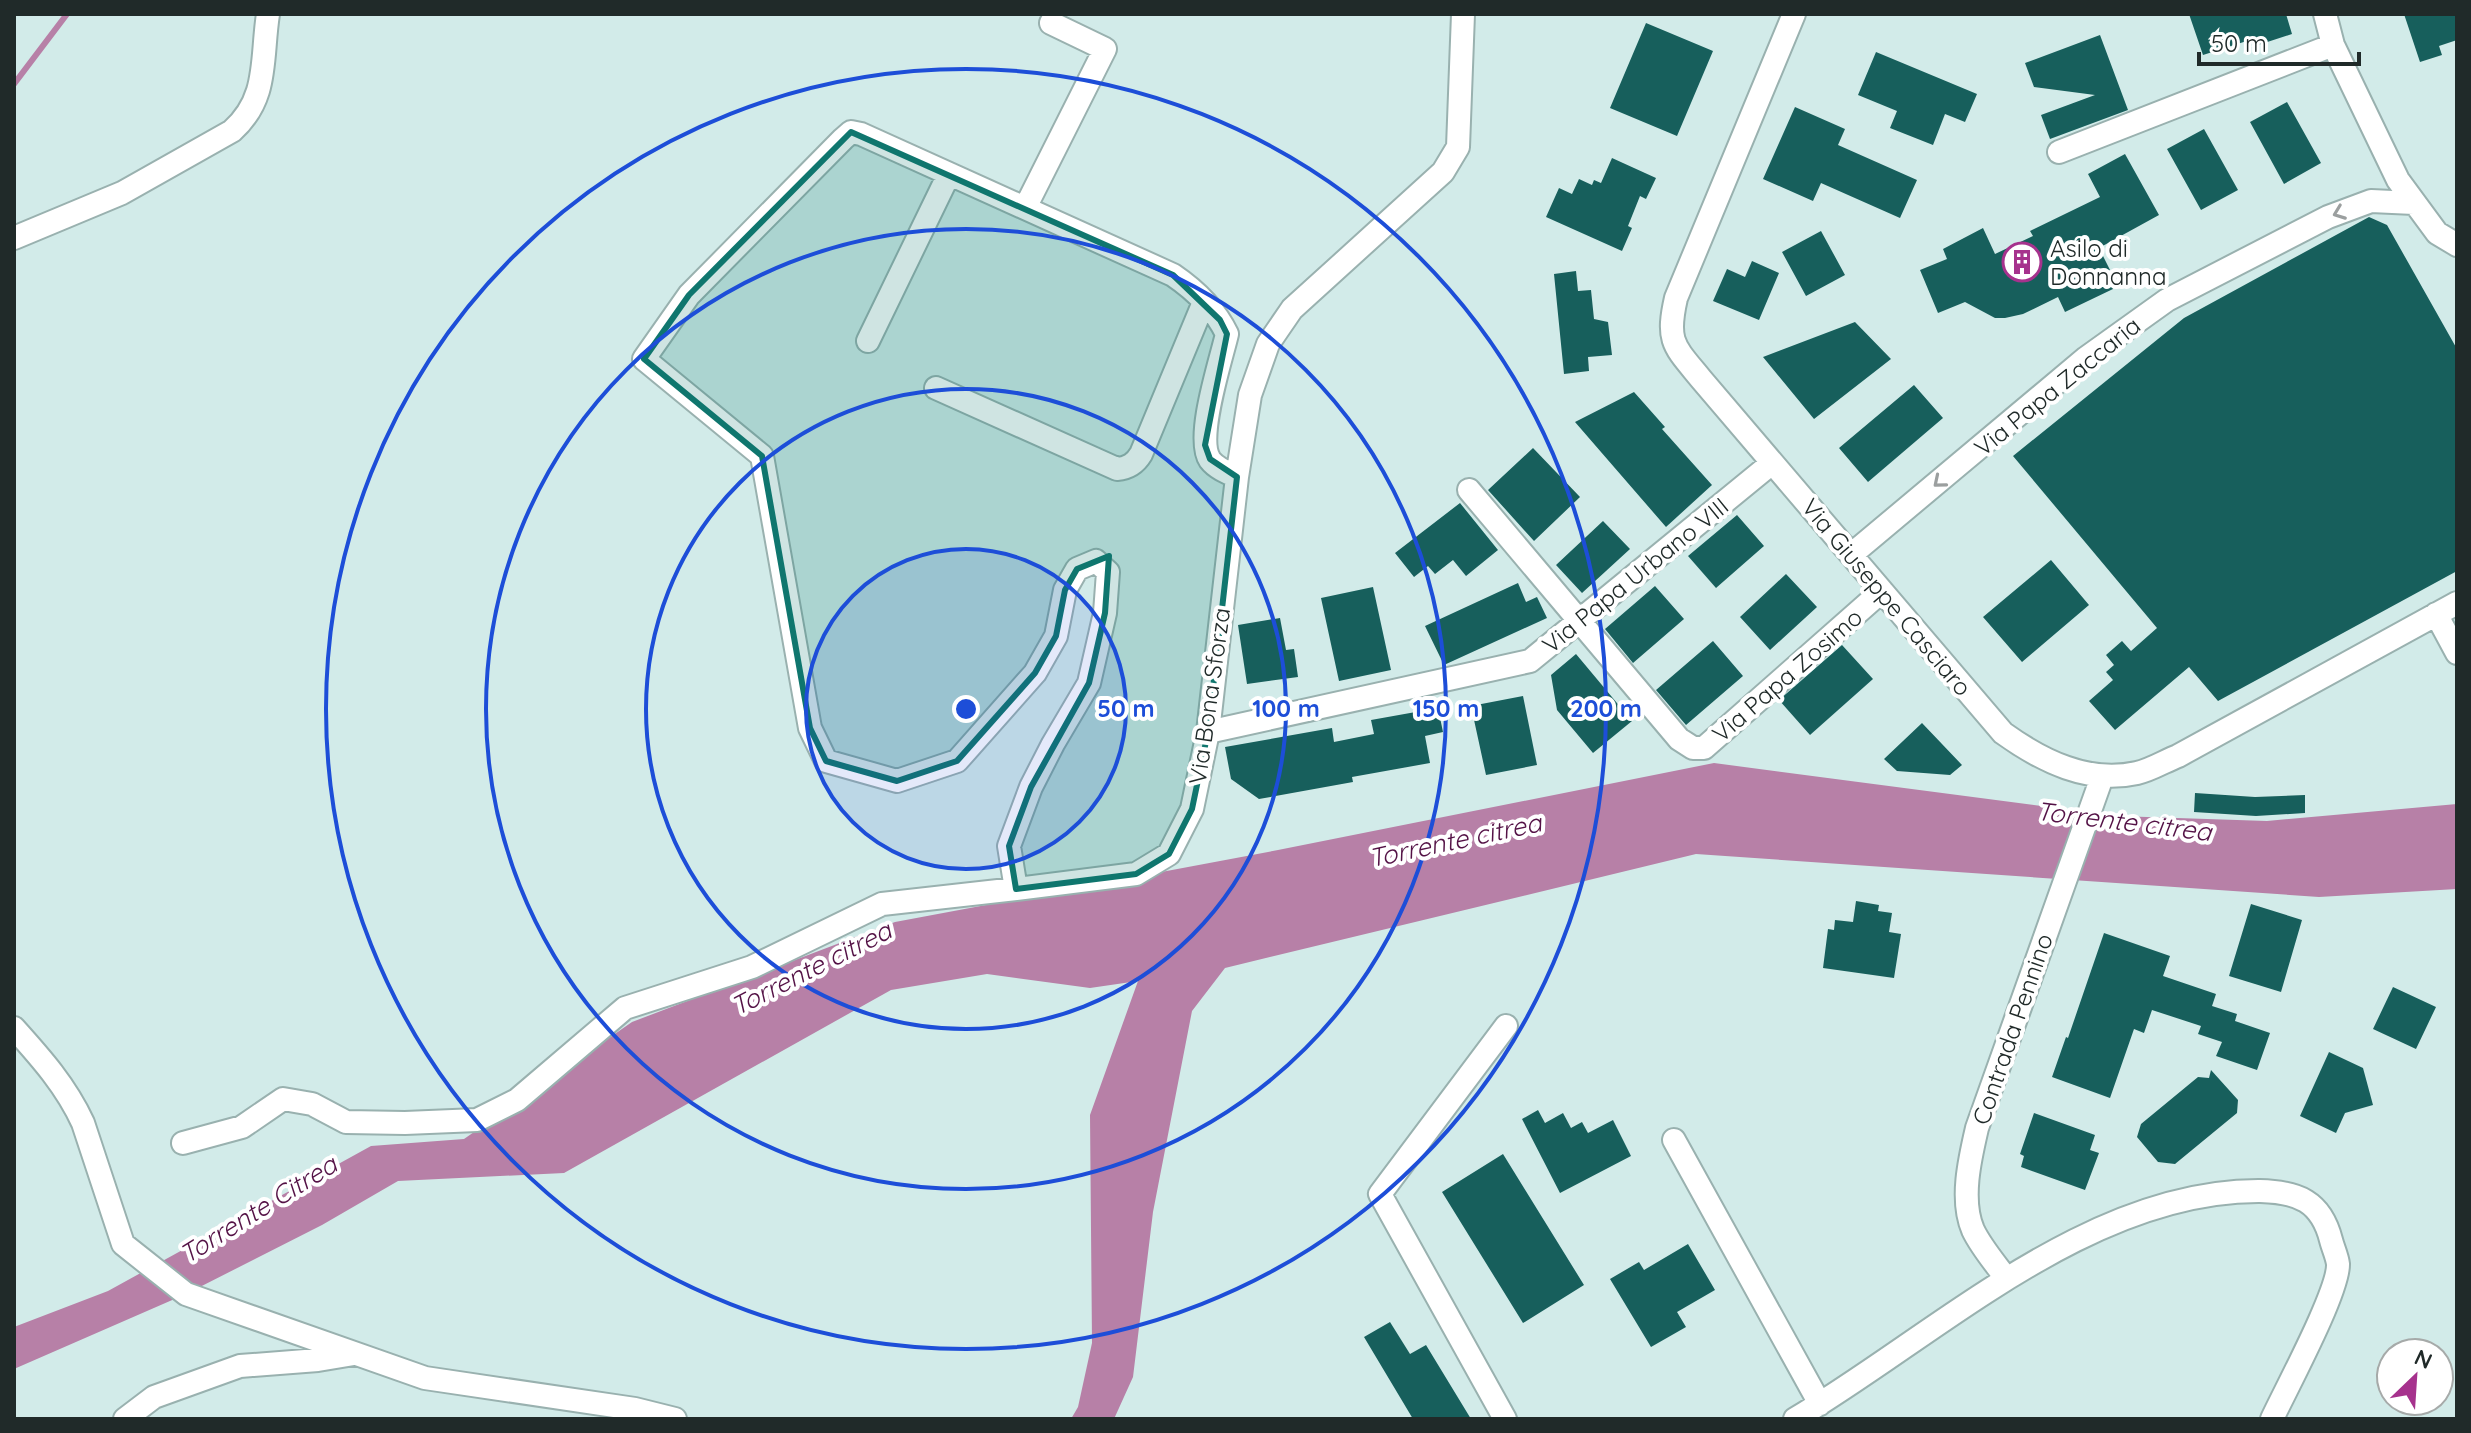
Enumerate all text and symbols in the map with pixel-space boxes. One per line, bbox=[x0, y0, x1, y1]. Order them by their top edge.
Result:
scale bar bbox=[2199, 16, 2359, 66]
text: 50 m bbox=[2211, 28, 2267, 58]
one-way arrow bbox=[2333, 203, 2347, 220]
place label: Asilo di Donnanna bbox=[2050, 233, 2167, 291]
building icon: Asilo di Donnanna bbox=[2001, 241, 2043, 283]
street label: Via Papa Zaccaria bbox=[1968, 310, 2146, 462]
one-way arrow bbox=[1934, 472, 1948, 487]
street label: Via Papa Urbano VIII bbox=[1536, 491, 1734, 659]
street label: Via Giuseppe Casciaro bbox=[1796, 492, 1978, 702]
street label: Via Papa Zosimo bbox=[1706, 602, 1868, 748]
street label: Via Bona Sforza bbox=[1182, 606, 1236, 786]
text: 50 m bbox=[1097, 693, 1155, 723]
text: 100 m bbox=[1252, 693, 1320, 723]
text: 150 m bbox=[1413, 693, 1479, 723]
text: 200 m bbox=[1570, 693, 1642, 723]
centre of rings bbox=[952, 695, 980, 723]
water label: Torrente citrea bbox=[2035, 794, 2214, 848]
water label: Torrente citrea bbox=[1366, 805, 1546, 874]
water label: Torrente citrea bbox=[725, 913, 898, 1023]
street label: Contrada Pennino bbox=[1965, 929, 2059, 1129]
water label: Torrente Citrea bbox=[173, 1147, 344, 1270]
north arrow bbox=[2375, 1337, 2455, 1417]
text: N bbox=[2410, 1343, 2437, 1375]

